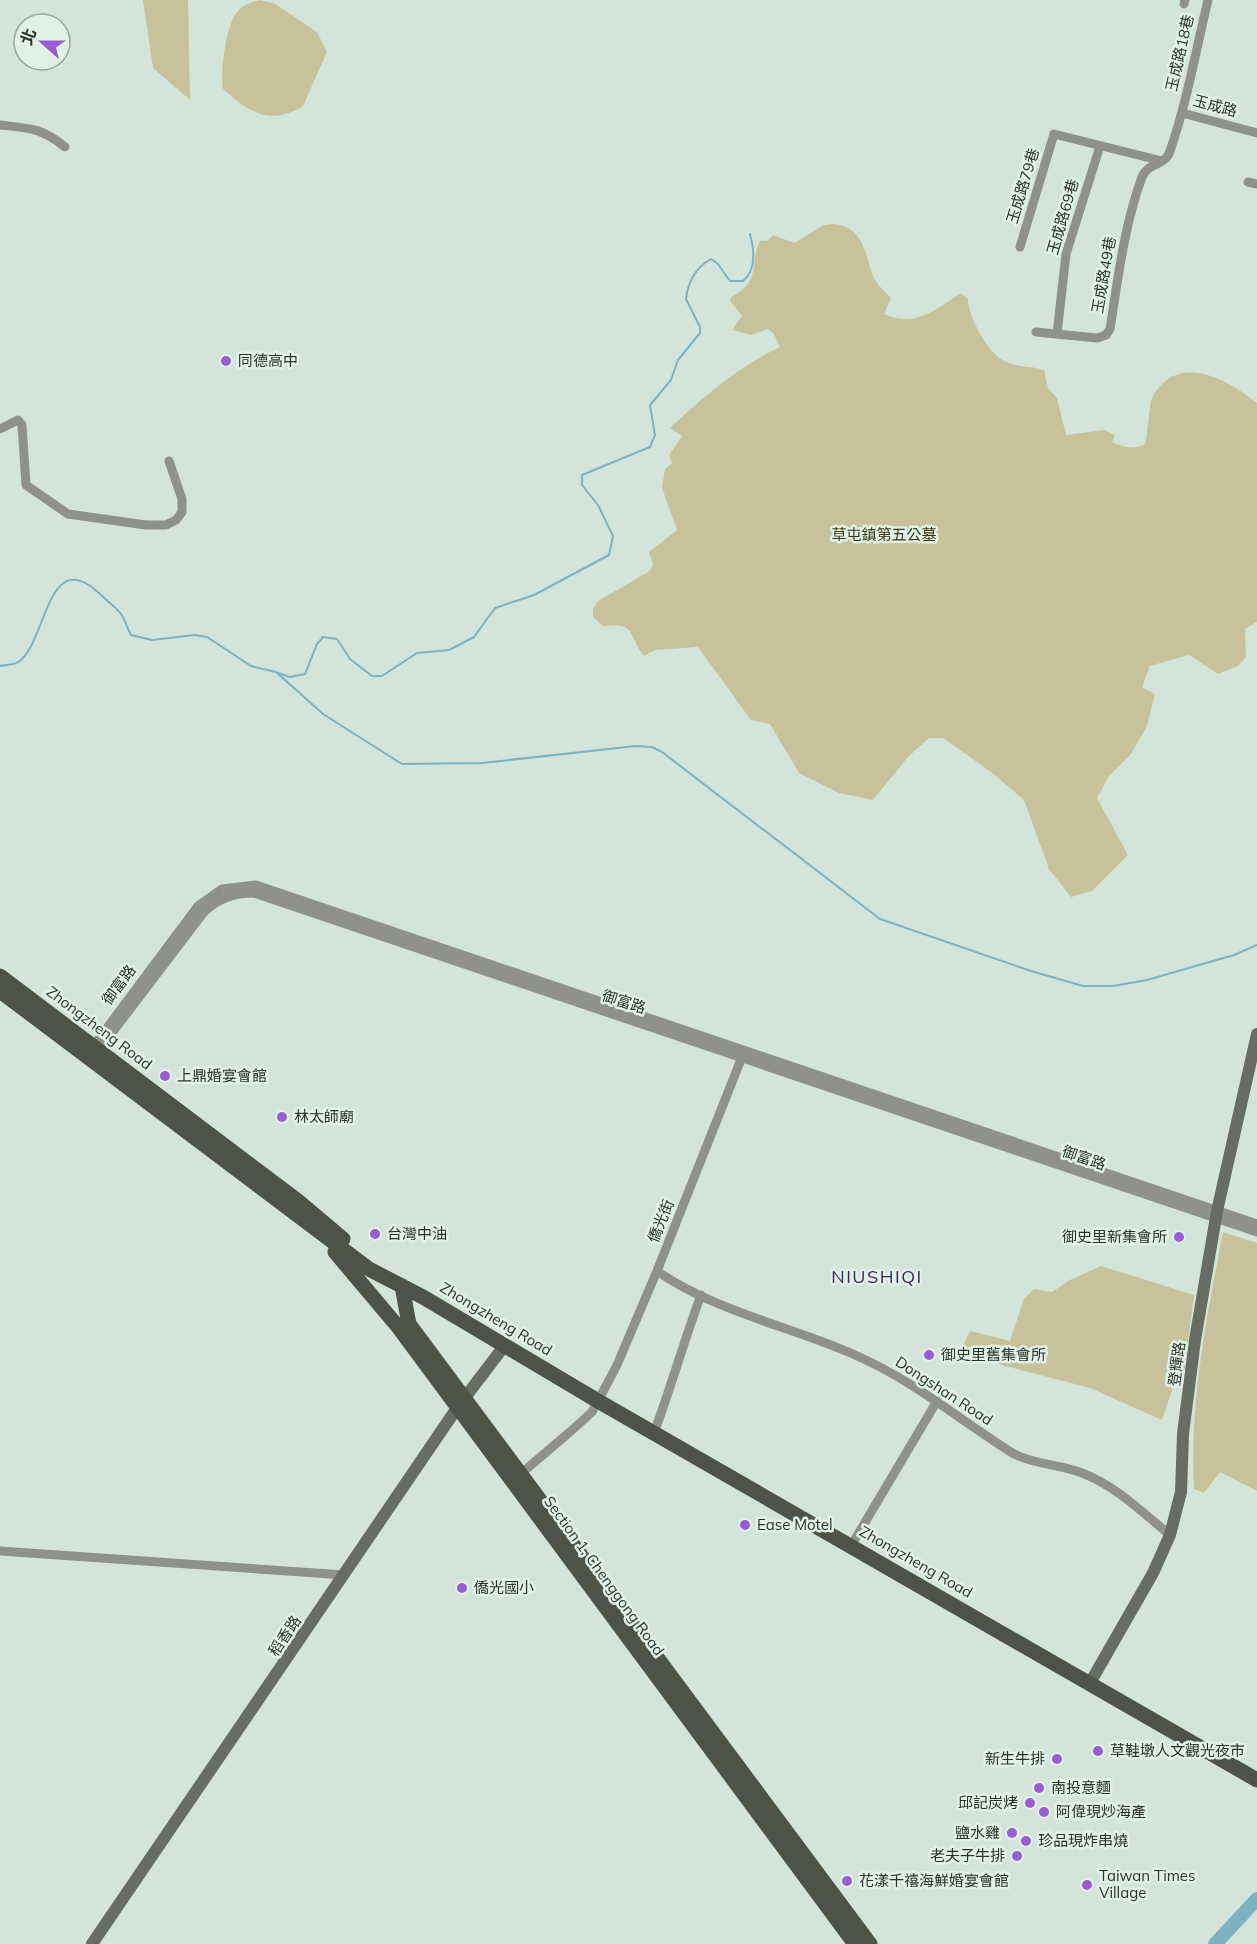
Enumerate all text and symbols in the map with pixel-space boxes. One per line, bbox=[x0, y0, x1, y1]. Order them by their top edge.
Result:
north arrow bbox=[12, 12, 72, 72]
street label: 玉成路18巷 bbox=[1161, 13, 1198, 93]
text: 北 bbox=[16, 26, 40, 48]
street label: 玉成路 bbox=[1191, 91, 1239, 121]
street label: 玉成路79巷 bbox=[1002, 146, 1043, 226]
street label: 玉成路69巷 bbox=[1043, 177, 1082, 257]
street label: 玉成路49巷 bbox=[1087, 235, 1120, 315]
place label: 同德高中 bbox=[238, 351, 298, 370]
marker: 同德高中 bbox=[219, 354, 233, 368]
park label: 草屯鎮第五公墓 bbox=[831, 525, 937, 544]
street label: 御富路 bbox=[97, 961, 140, 1008]
street label: Zhongzheng Road bbox=[43, 982, 156, 1074]
street label: 御富路 bbox=[600, 986, 648, 1018]
place label: 上鼎婚宴會館 bbox=[177, 1066, 267, 1085]
marker: 上鼎婚宴會館 bbox=[158, 1069, 172, 1083]
place label: 林太師廟 bbox=[294, 1107, 354, 1126]
marker: 林太師廟 bbox=[275, 1110, 289, 1124]
street label: 御富路 bbox=[1060, 1141, 1109, 1174]
street label: 僑光街 bbox=[643, 1196, 678, 1245]
place label: 台灣中油 bbox=[387, 1224, 447, 1243]
marker: 台灣中油 bbox=[368, 1227, 382, 1241]
place label: 御史里新集會所 bbox=[1062, 1227, 1167, 1246]
marker: 御史里新集會所 bbox=[1172, 1230, 1186, 1244]
district label: NIUSHIQI bbox=[831, 1265, 923, 1288]
street label: Zhongzheng Road bbox=[437, 1278, 556, 1360]
street label: 登輝路 bbox=[1164, 1340, 1189, 1387]
place label: 御史里舊集會所 bbox=[941, 1345, 1046, 1364]
marker: 御史里舊集會所 bbox=[922, 1348, 936, 1362]
street label: Dongshan Road bbox=[892, 1352, 997, 1429]
street label: Section 1, Chenggong Road bbox=[540, 1492, 669, 1659]
place label: Ease Motel bbox=[757, 1515, 833, 1534]
marker: Ease Motel bbox=[738, 1518, 752, 1532]
street label: Zhongzheng Road bbox=[856, 1521, 976, 1602]
place label: 僑光國小 bbox=[474, 1578, 534, 1597]
marker: 僑光國小 bbox=[455, 1581, 469, 1595]
street label: 稻香路 bbox=[264, 1612, 305, 1660]
place label: 草鞋墩人文觀光夜市 bbox=[1110, 1741, 1245, 1760]
marker: 草鞋墩人文觀光夜市 bbox=[1091, 1744, 1105, 1758]
place label: 新生牛排 bbox=[985, 1749, 1045, 1768]
marker: 新生牛排 bbox=[1050, 1752, 1064, 1766]
place label: 南投意麵 bbox=[1051, 1778, 1111, 1797]
marker: 南投意麵 bbox=[1032, 1781, 1046, 1795]
place label: 邱記炭烤 bbox=[958, 1793, 1018, 1812]
marker: 邱記炭烤 bbox=[1023, 1796, 1037, 1810]
place label: 阿偉現炒海產 bbox=[1056, 1802, 1146, 1821]
marker: 阿偉現炒海產 bbox=[1037, 1805, 1051, 1819]
place label: 鹽水雞 bbox=[955, 1823, 1000, 1842]
marker: 鹽水雞 bbox=[1005, 1826, 1019, 1840]
place label: 珍品現炸串燒 bbox=[1038, 1831, 1128, 1850]
marker: 珍品現炸串燒 bbox=[1019, 1834, 1033, 1848]
place label: 老夫子牛排 bbox=[930, 1846, 1005, 1865]
marker: 老夫子牛排 bbox=[1010, 1849, 1024, 1863]
place label: Taiwan Times Village bbox=[1099, 1866, 1195, 1902]
place label: 花漾千禧海鮮婚宴會館 bbox=[859, 1871, 1009, 1890]
marker: 花漾千禧海鮮婚宴會館 bbox=[840, 1874, 854, 1888]
marker: Taiwan Times Village bbox=[1080, 1878, 1094, 1892]

